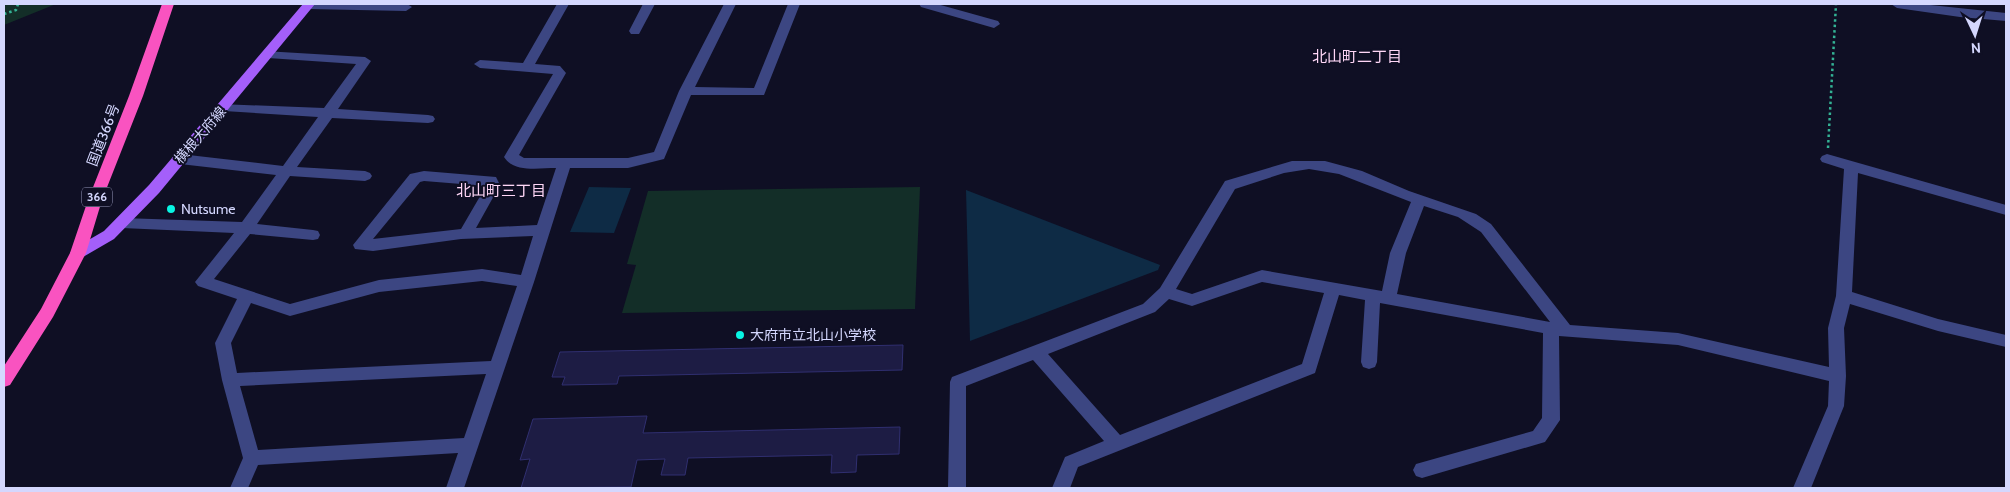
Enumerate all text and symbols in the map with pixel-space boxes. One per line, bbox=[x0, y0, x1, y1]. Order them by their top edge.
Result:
north arrow bbox=[1950, 10, 2000, 60]
text: N bbox=[1970, 39, 1981, 57]
district label: 北山町二丁目 bbox=[1312, 48, 1402, 66]
street label: 国道366号 bbox=[83, 101, 123, 169]
street label: 横根大府線 bbox=[170, 103, 230, 167]
district label: 北山町三丁目 bbox=[456, 182, 546, 200]
road number: 366 bbox=[82, 188, 112, 206]
place label: Nutsume bbox=[181, 200, 235, 218]
marker: Nutsume bbox=[165, 203, 177, 215]
place label: 大府市立北山小学校 bbox=[750, 326, 876, 344]
marker: 大府市立北山小学校 bbox=[734, 329, 746, 341]

